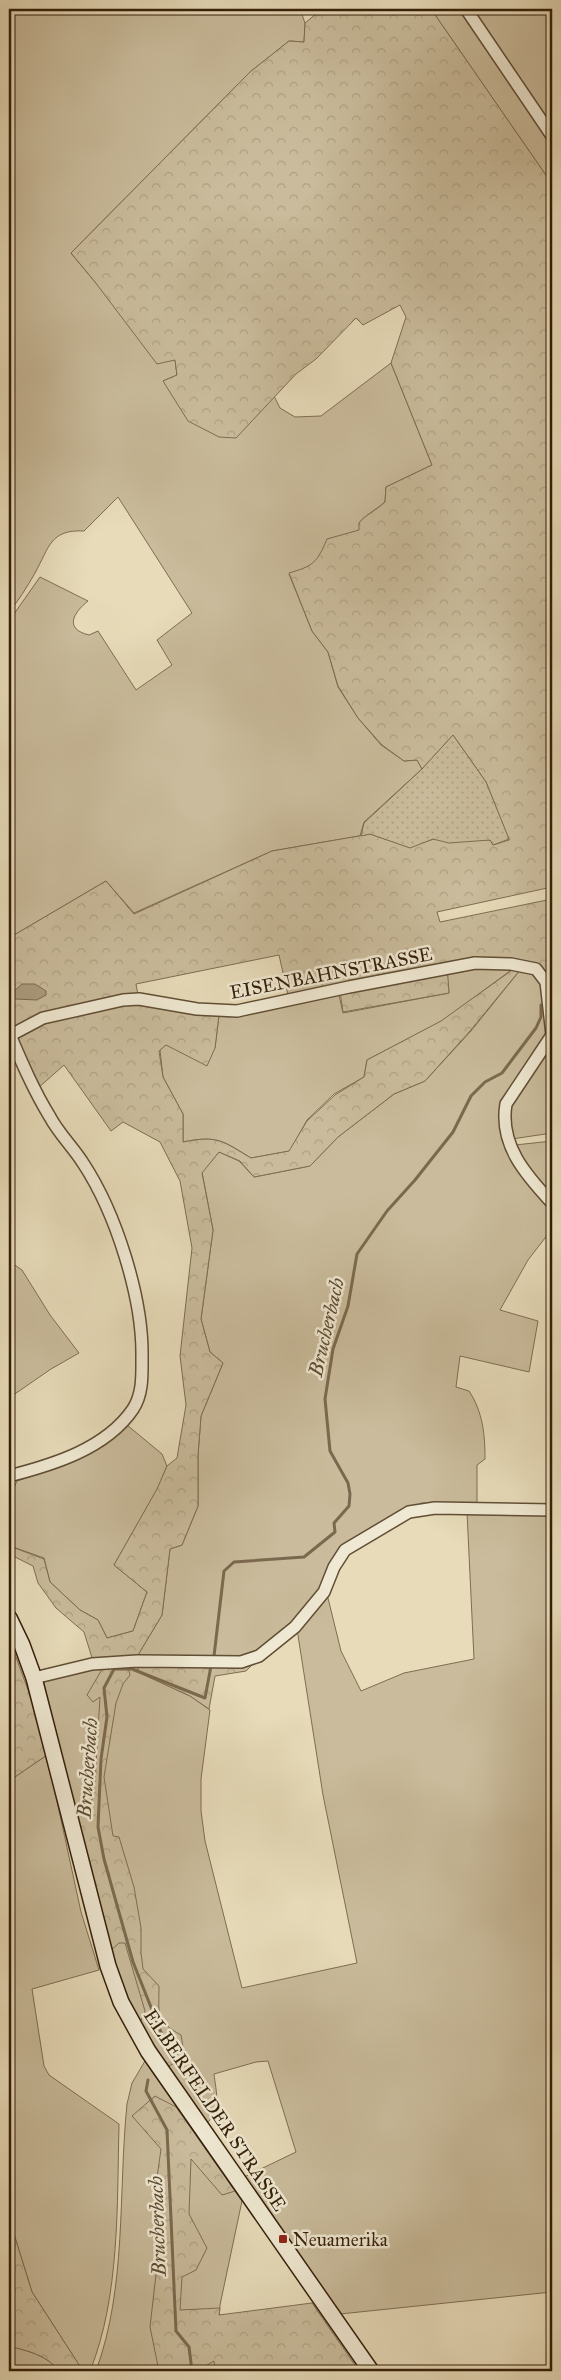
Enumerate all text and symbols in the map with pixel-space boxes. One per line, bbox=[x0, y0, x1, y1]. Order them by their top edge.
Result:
street label: EISENBAHNSTRASSE bbox=[228, 942, 435, 1004]
water label: Brucherbach bbox=[303, 1275, 349, 1380]
water label: Brucherbach bbox=[71, 1717, 102, 1820]
street label: ELBERFELDER STRASSE bbox=[139, 2005, 291, 2216]
water label: Brucherbach bbox=[143, 2175, 171, 2278]
place label: Neuamerika bbox=[293, 2228, 389, 2251]
marker: Neuamerika bbox=[277, 2233, 289, 2245]

